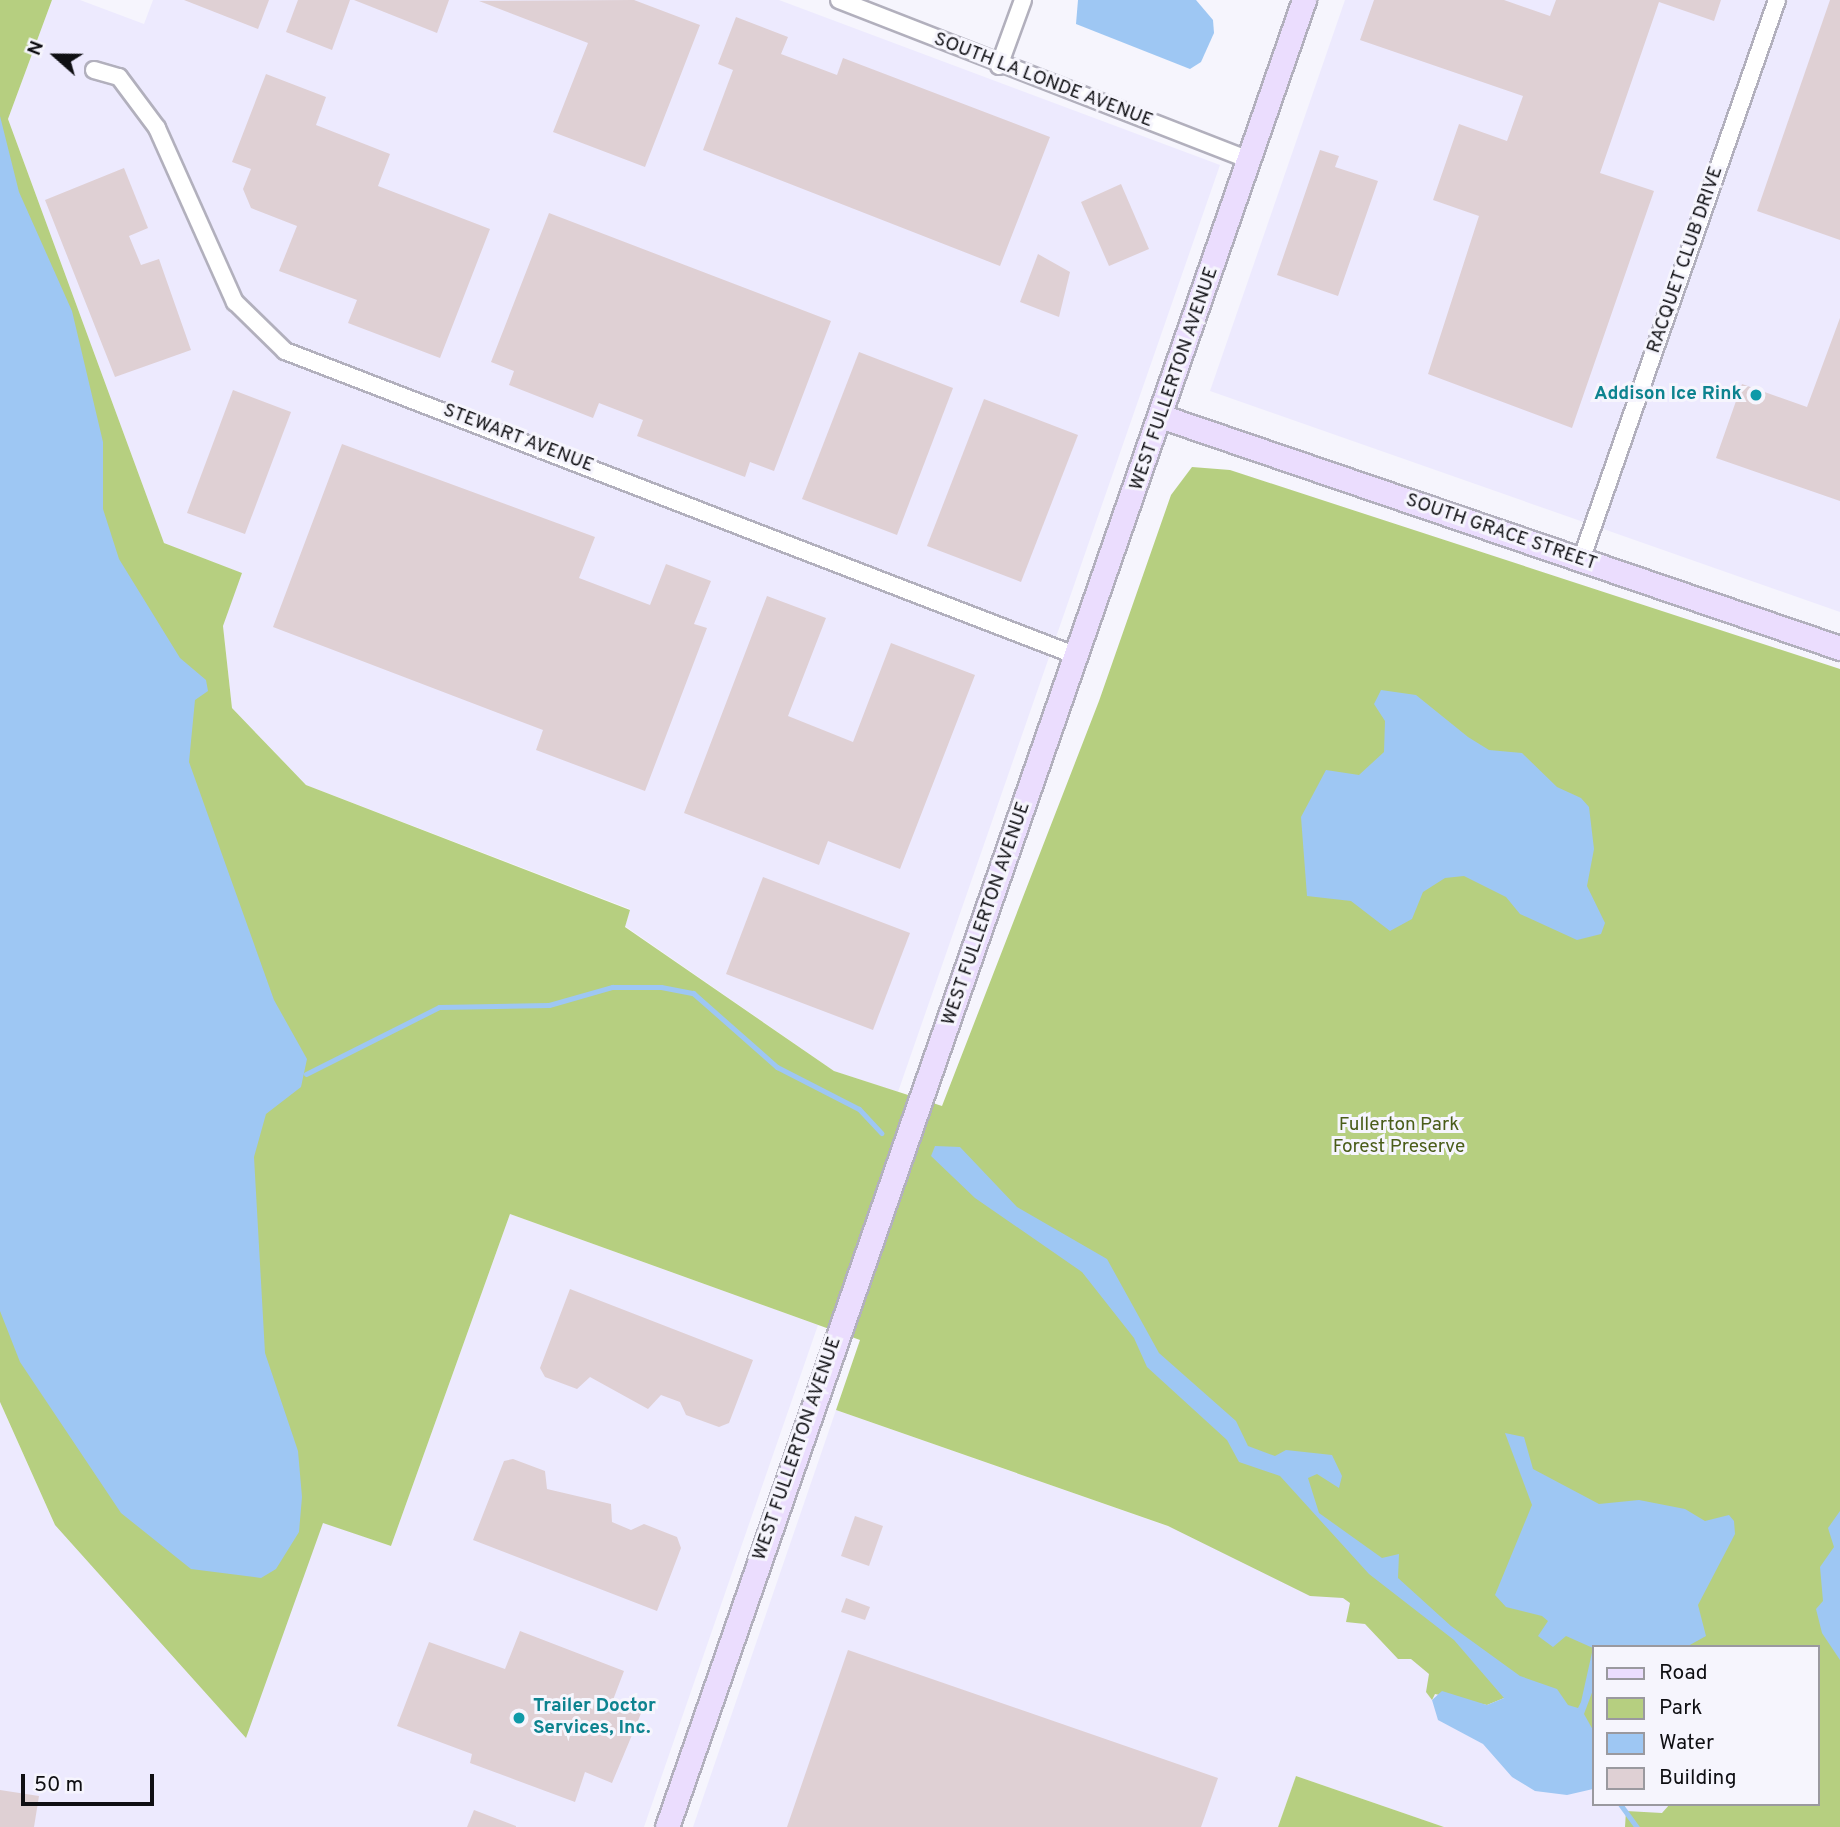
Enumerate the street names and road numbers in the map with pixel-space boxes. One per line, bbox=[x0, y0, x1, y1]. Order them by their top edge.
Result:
street label: SOUTH LA LONDE AVENUE bbox=[930, 28, 1156, 134]
street label: RACQUET CLUB DRIVE bbox=[1643, 163, 1729, 357]
street label: WEST FULLERTON AVENUE bbox=[1126, 264, 1224, 494]
street label: STEWART AVENUE bbox=[439, 400, 597, 478]
street label: SOUTH GRACE STREET bbox=[1402, 490, 1600, 576]
street label: WEST FULLERTON AVENUE bbox=[938, 799, 1036, 1029]
street label: WEST FULLERTON AVENUE bbox=[749, 1334, 847, 1564]

